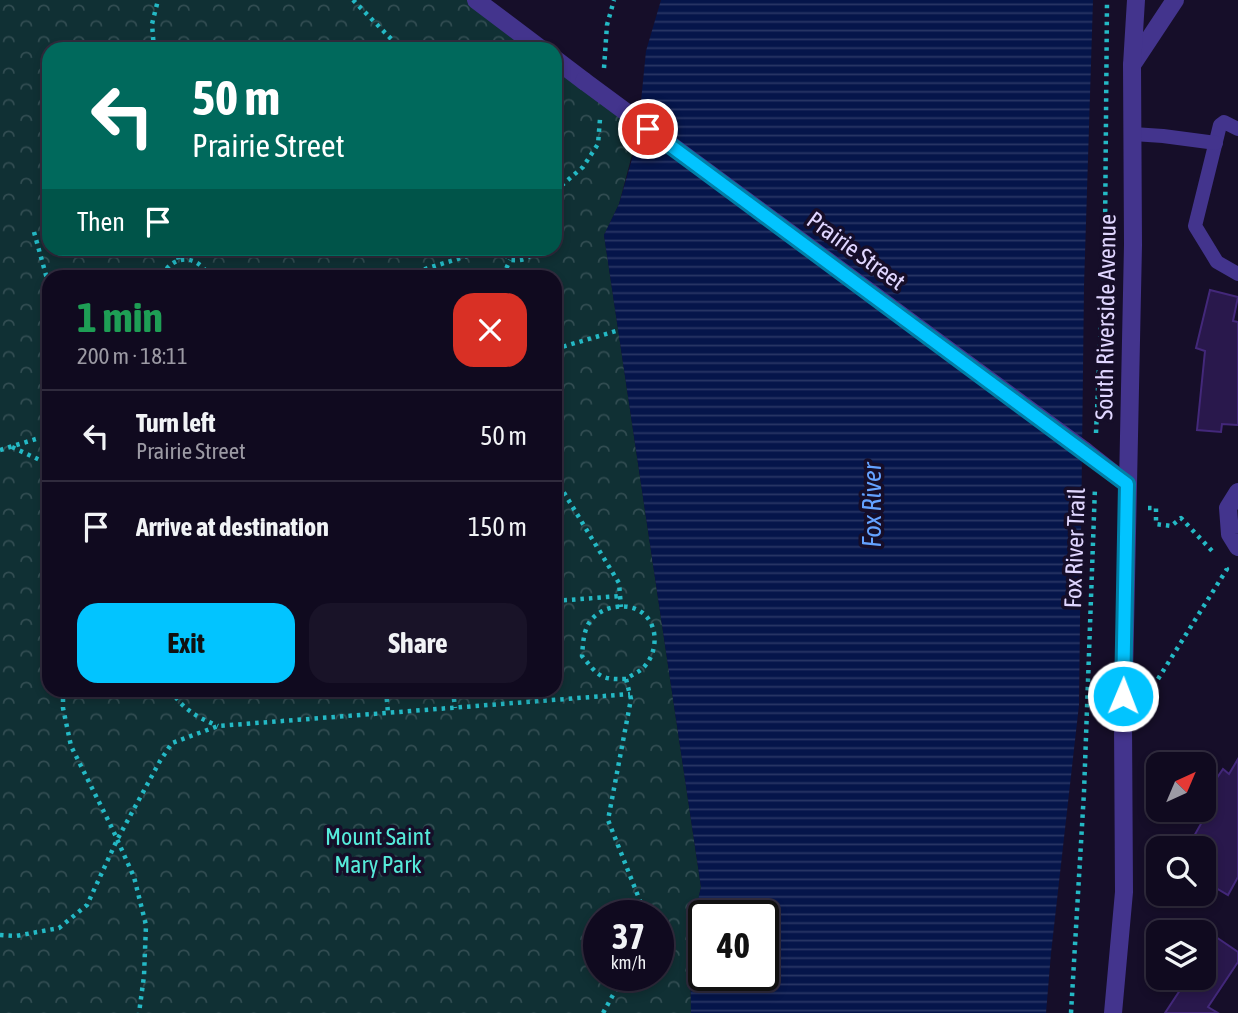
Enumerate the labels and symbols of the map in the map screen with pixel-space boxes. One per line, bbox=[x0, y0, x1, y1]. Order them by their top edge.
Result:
pin bbox=[618, 99, 678, 159]
street label: Prairie Street bbox=[802, 206, 911, 295]
street label: South Riverside Avenue bbox=[1090, 214, 1121, 420]
water label: Fox River bbox=[857, 461, 887, 547]
street label: Fox River Trail bbox=[1059, 487, 1090, 609]
position arrow bbox=[1086, 659, 1160, 733]
north arrow bbox=[1146, 752, 1216, 822]
park label: Mount Saint Mary Park bbox=[325, 823, 431, 878]
speed limit sign: 40 bbox=[688, 900, 779, 991]

